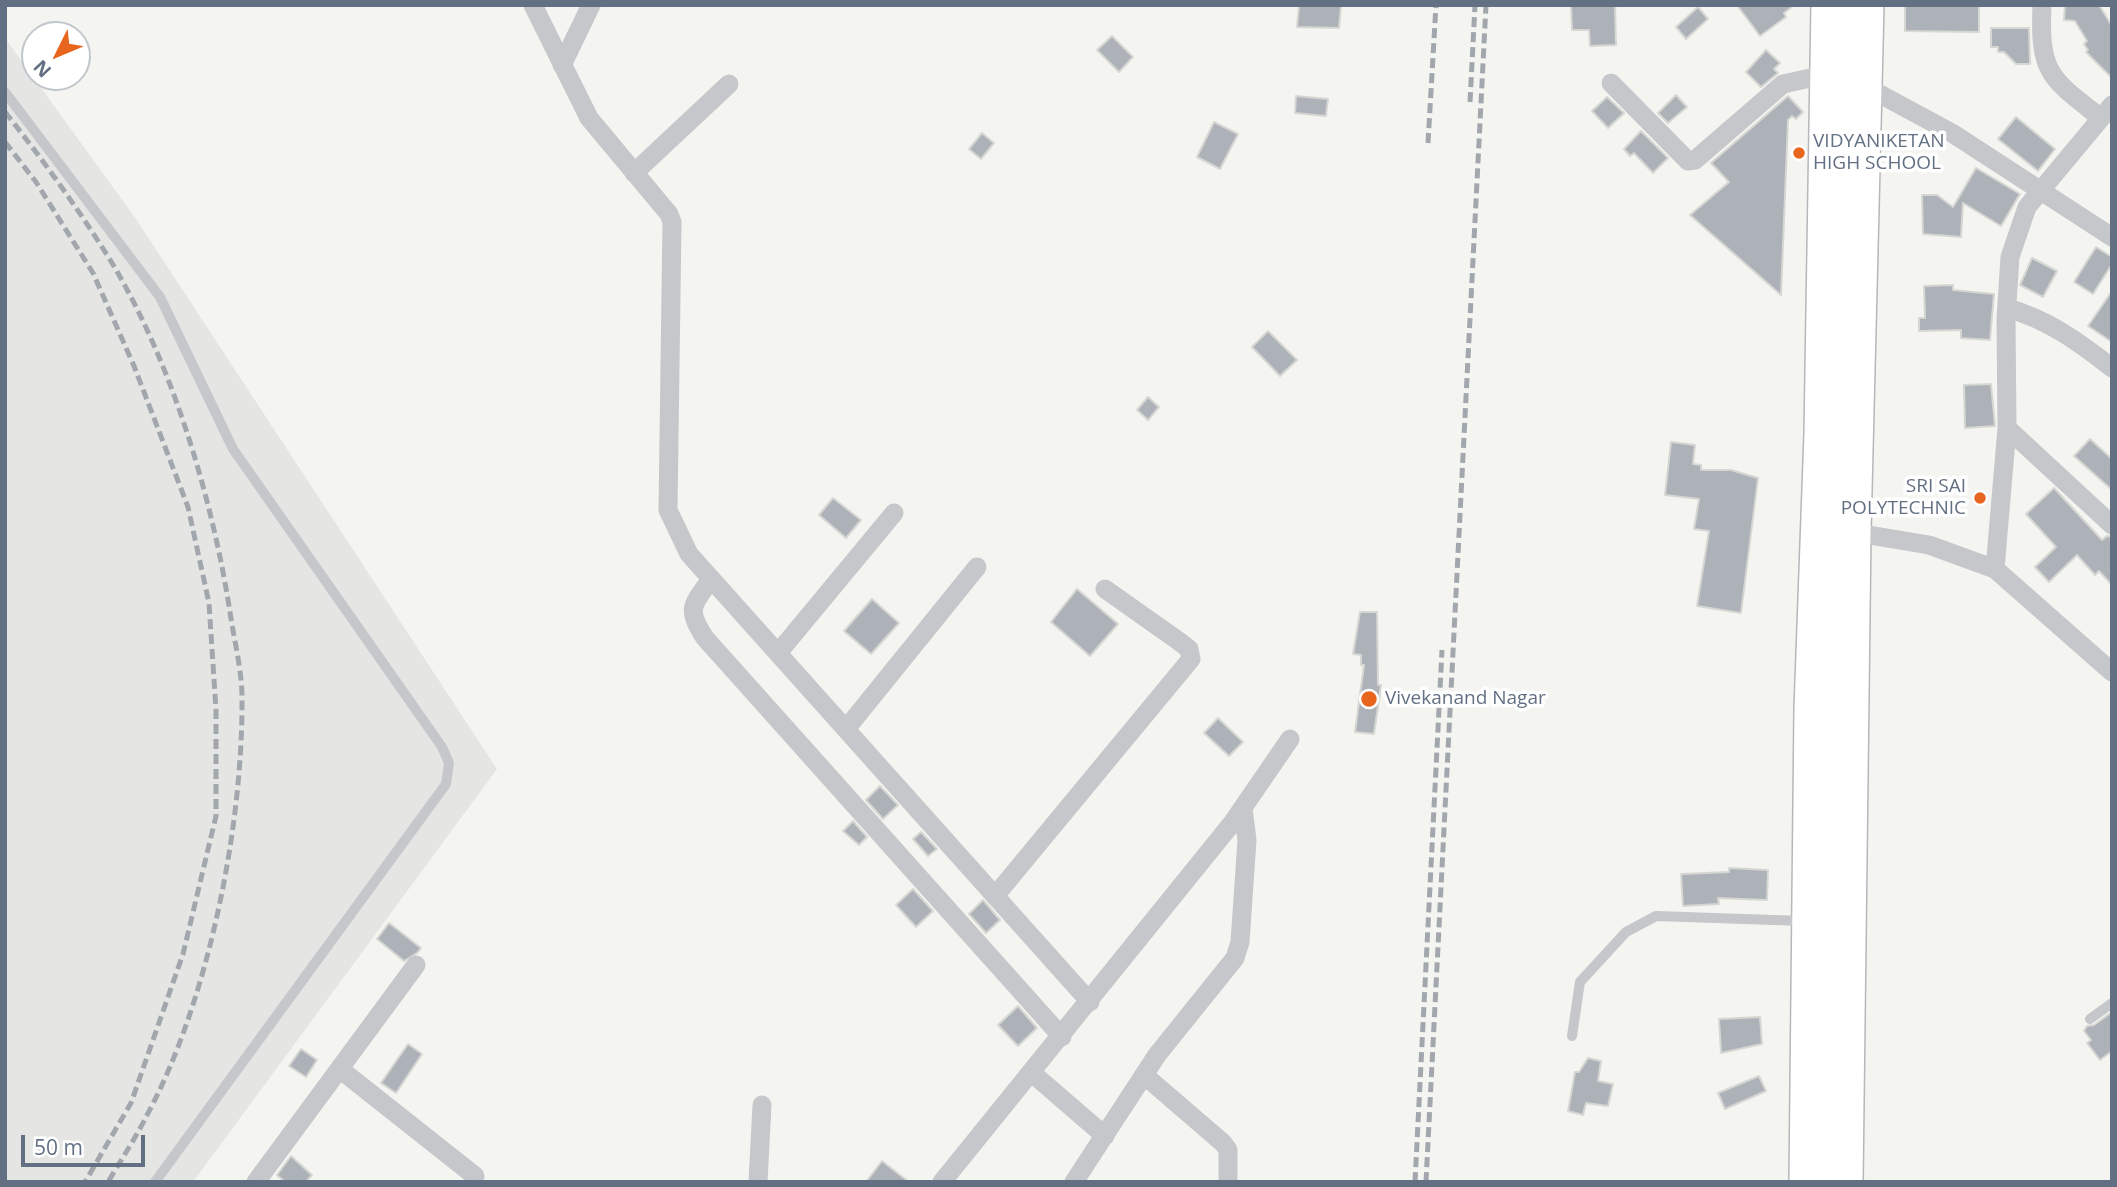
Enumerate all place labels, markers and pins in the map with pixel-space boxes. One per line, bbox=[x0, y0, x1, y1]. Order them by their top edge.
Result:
place label: VIDYANIKETAN HIGH SCHOOL bbox=[1813, 131, 1945, 175]
marker: VIDYANIKETAN HIGH SCHOOL bbox=[1791, 145, 1807, 161]
place label: SRI SAI POLYTECHNIC bbox=[1841, 476, 1966, 520]
marker: SRI SAI POLYTECHNIC bbox=[1972, 490, 1988, 506]
place label: Vivekanand Nagar bbox=[1385, 688, 1546, 710]
marker: Vivekanand Nagar bbox=[1359, 689, 1379, 709]

